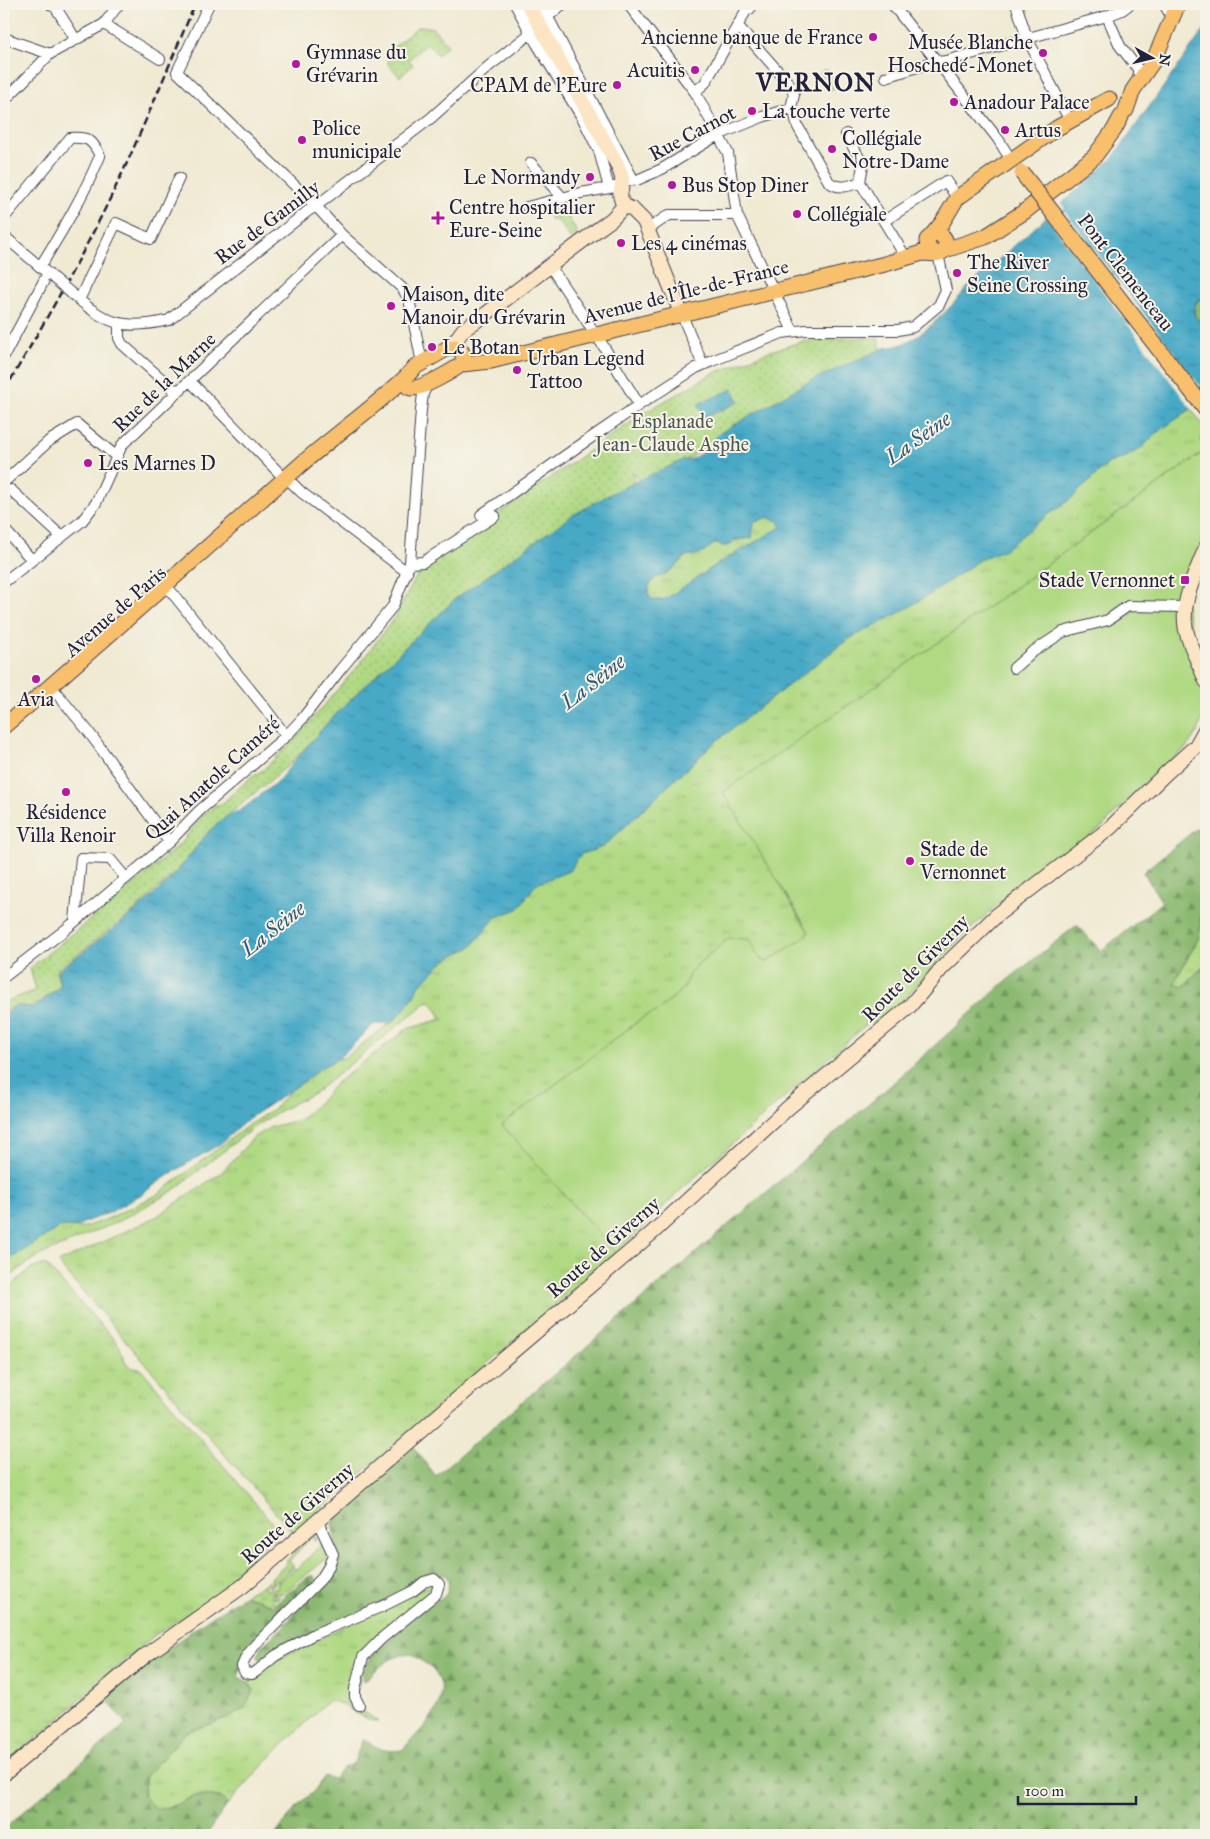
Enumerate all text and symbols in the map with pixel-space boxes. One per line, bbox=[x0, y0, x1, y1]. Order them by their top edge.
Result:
place label: Ancienne banque de France bbox=[641, 25, 863, 50]
place label: Musée Blanche Hoschedé-Monet bbox=[887, 30, 1033, 77]
marker: Ancienne banque de France bbox=[867, 31, 879, 43]
north arrow bbox=[1128, 32, 1178, 82]
place label: Gymnase du Grévarin bbox=[306, 40, 407, 87]
marker: Musée Blanche Hoschedé-Monet bbox=[1037, 47, 1049, 59]
text: N bbox=[1155, 53, 1174, 67]
marker: Gymnase du Grévarin bbox=[290, 58, 302, 70]
place label: Acuitis bbox=[626, 58, 685, 82]
marker: Acuitis bbox=[689, 64, 701, 76]
district label: VERNON bbox=[755, 67, 876, 98]
place label: CPAM de l'Eure bbox=[470, 73, 607, 97]
marker: CPAM de l'Eure bbox=[611, 79, 623, 91]
place label: Anadour Palace bbox=[963, 90, 1090, 114]
marker: Anadour Palace bbox=[948, 96, 960, 108]
place label: La touche verte bbox=[762, 99, 890, 123]
street label: Rue Carnot bbox=[644, 100, 740, 166]
marker: La touche verte bbox=[746, 105, 758, 117]
place label: Police municipale bbox=[312, 116, 402, 163]
place label: Artus bbox=[1014, 118, 1061, 142]
marker: Artus bbox=[999, 124, 1011, 136]
place label: Collégiale Notre-Dame bbox=[842, 126, 949, 173]
marker: Police municipale bbox=[296, 134, 308, 146]
marker: Collégiale Notre-Dame bbox=[826, 143, 838, 155]
place label: Le Normandy bbox=[463, 165, 581, 189]
marker: Le Normandy bbox=[584, 171, 596, 183]
place label: Bus Stop Diner bbox=[682, 173, 809, 197]
street label: Rue de Gamilly bbox=[210, 174, 325, 269]
marker: Bus Stop Diner bbox=[666, 179, 678, 191]
place label: Centre hospitalier Eure-Seine bbox=[449, 195, 595, 242]
place label: Collégiale bbox=[807, 202, 887, 227]
marker: Collégiale bbox=[791, 208, 803, 220]
street label: Pont Clemenceau bbox=[1073, 209, 1179, 336]
marker: Centre hospitalier Eure-Seine bbox=[431, 211, 445, 225]
place label: Les 4 cinémas bbox=[631, 231, 747, 255]
marker: Les 4 cinémas bbox=[615, 237, 627, 249]
place label: The River Seine Crossing bbox=[967, 250, 1088, 298]
street label: Avenue de l'Île-de-France bbox=[580, 253, 791, 328]
marker: The River Seine Crossing bbox=[951, 267, 963, 279]
place label: Maison, dite Manoir du Grévarin bbox=[401, 282, 566, 329]
marker: Maison, dite Manoir du Grévarin bbox=[385, 300, 397, 312]
street label: Rue de la Marne bbox=[108, 327, 220, 437]
place label: Le Botan bbox=[442, 335, 519, 359]
marker: Le Botan bbox=[426, 341, 438, 353]
place label: Urban Legend Tattoo bbox=[527, 346, 645, 393]
marker: Urban Legend Tattoo bbox=[511, 364, 523, 376]
water label: La Seine bbox=[879, 405, 957, 471]
park label: Esplanade Jean-Claude Asphe bbox=[593, 409, 749, 457]
place label: Les Marnes D bbox=[98, 451, 216, 475]
marker: Les Marnes D bbox=[82, 457, 94, 469]
street label: Avenue de Paris bbox=[59, 560, 171, 662]
place label: Stade Vernonnet bbox=[1039, 568, 1175, 592]
marker: Stade Vernonnet bbox=[1179, 574, 1191, 586]
water label: La Seine bbox=[555, 648, 631, 716]
marker: Avia bbox=[30, 673, 42, 685]
place label: Avia bbox=[17, 687, 55, 711]
street label: Quai Anatole Caméré bbox=[139, 710, 285, 845]
marker: Résidence Villa Renoir bbox=[60, 786, 72, 798]
place label: Résidence Villa Renoir bbox=[15, 800, 116, 847]
place label: Stade de Vernonnet bbox=[919, 837, 1006, 884]
marker: Stade de Vernonnet bbox=[904, 855, 916, 867]
water label: La Seine bbox=[235, 895, 311, 963]
street label: Route de Giverny bbox=[856, 909, 974, 1027]
street label: Route de Giverny bbox=[542, 1191, 665, 1303]
street label: Route de Giverny bbox=[236, 1457, 359, 1569]
scale bar bbox=[1018, 1774, 1135, 1806]
text: 100 m bbox=[1025, 1782, 1065, 1800]

